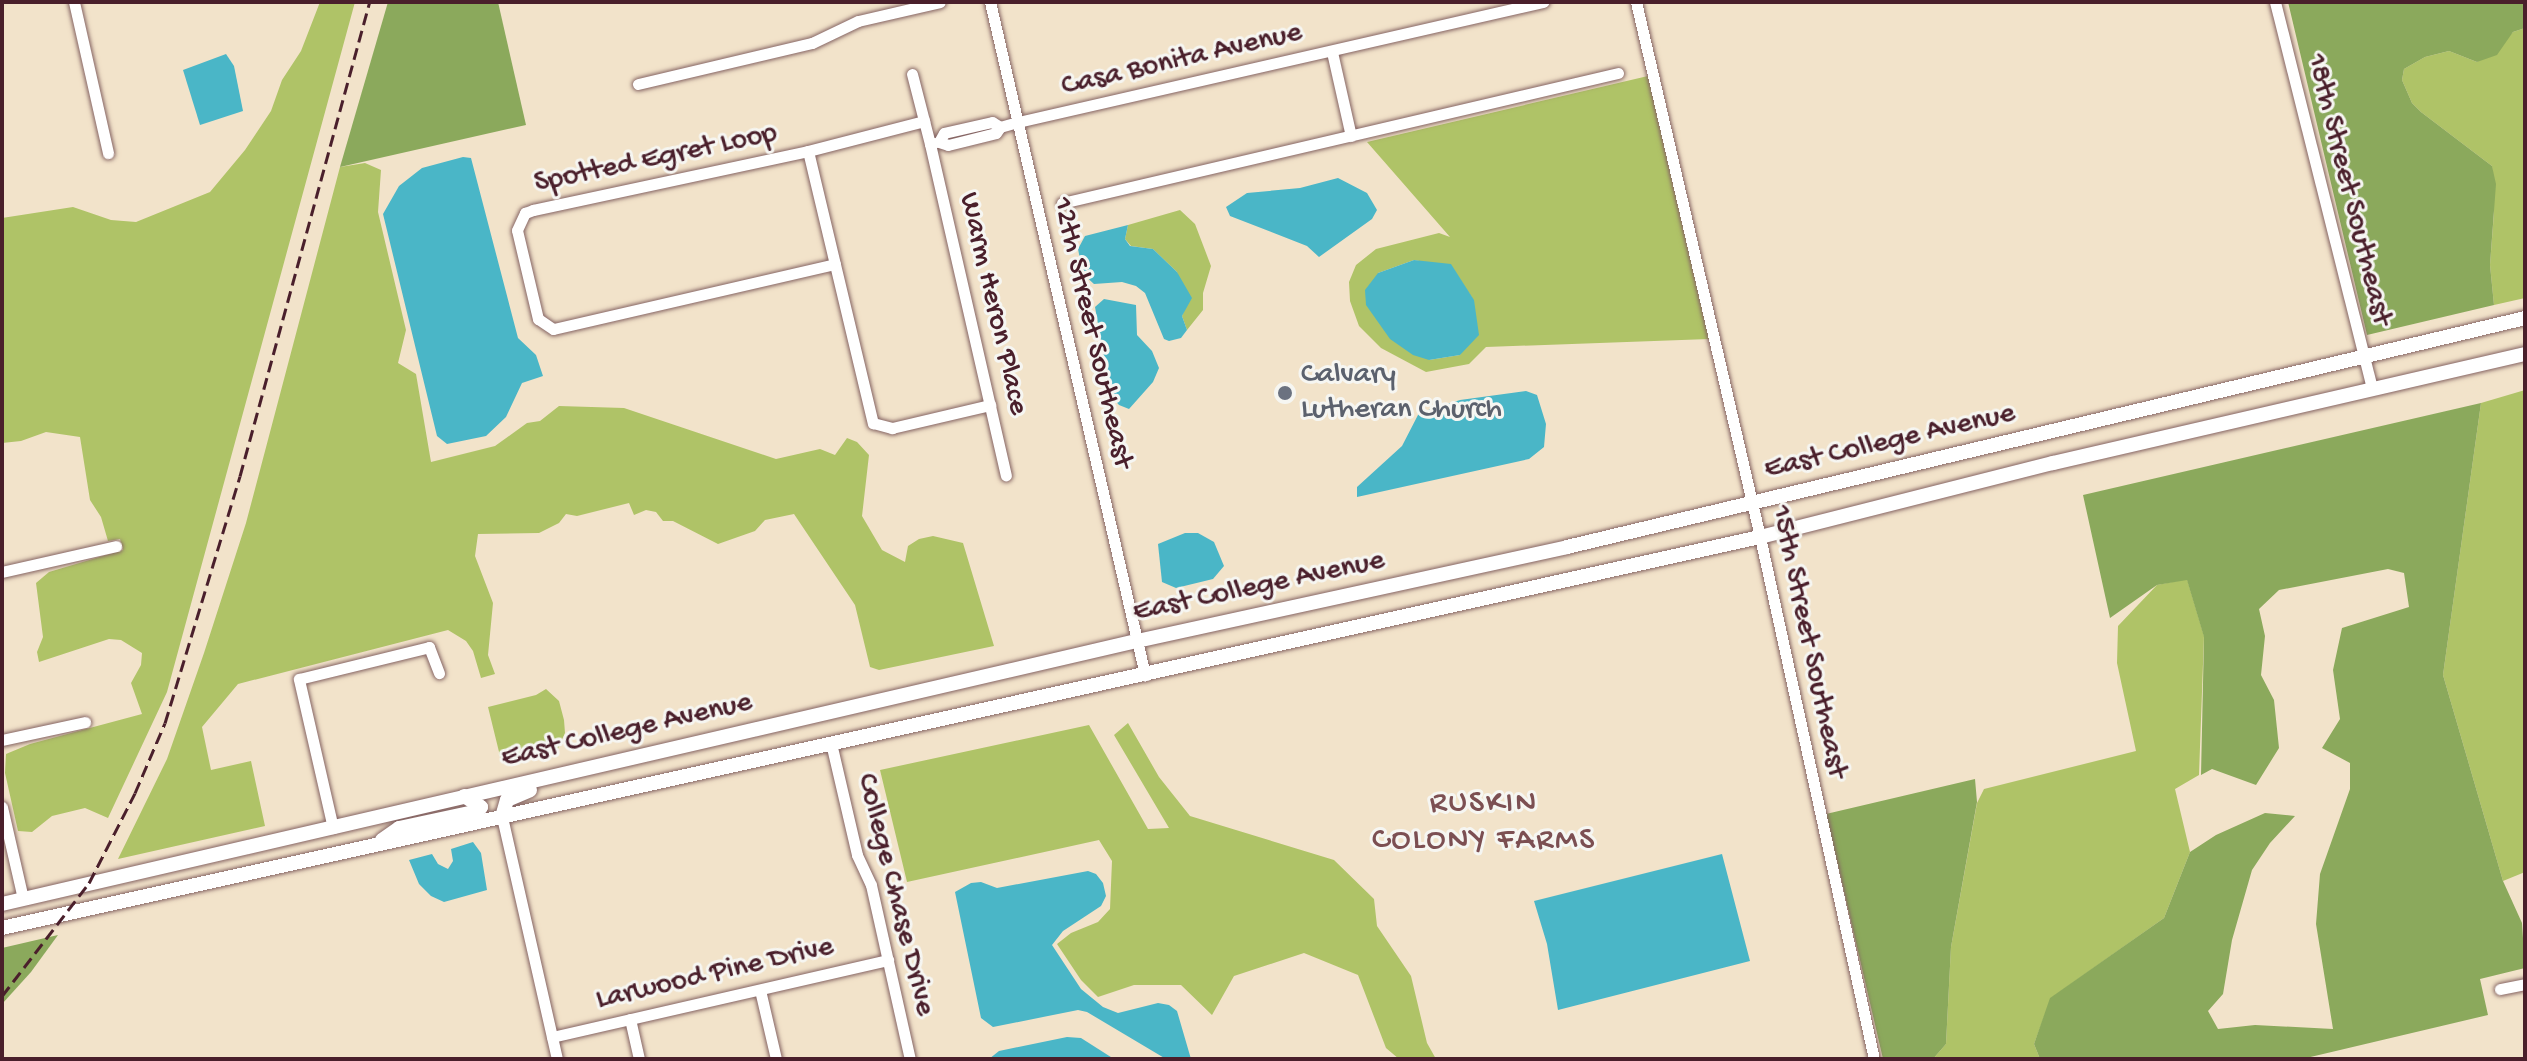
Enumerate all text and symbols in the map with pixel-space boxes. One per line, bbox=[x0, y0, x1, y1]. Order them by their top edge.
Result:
street label: Casa Bonita Avenue bbox=[1058, 16, 1306, 106]
street label: 18th Street Southeast bbox=[2296, 51, 2398, 329]
street label: Spotted Egret Loop bbox=[531, 117, 781, 203]
street label: Warm Heron Place bbox=[949, 189, 1035, 419]
street label: 12th Street Southeast bbox=[1042, 194, 1140, 472]
place label: Calvary Lutheran Church bbox=[1301, 358, 1502, 428]
marker: Calvary Lutheran Church bbox=[1276, 384, 1294, 402]
street label: East College Avenue bbox=[1761, 397, 2019, 489]
street label: 15th Street Southeast bbox=[1761, 502, 1853, 782]
street label: East College Avenue bbox=[1130, 544, 1388, 632]
street label: East College Avenue bbox=[498, 686, 756, 778]
street label: College Chase Drive bbox=[847, 770, 941, 1020]
district label: RUSKIN COLONY FARMS bbox=[1372, 786, 1596, 861]
street label: Larwood Pine Drive bbox=[593, 930, 837, 1020]

